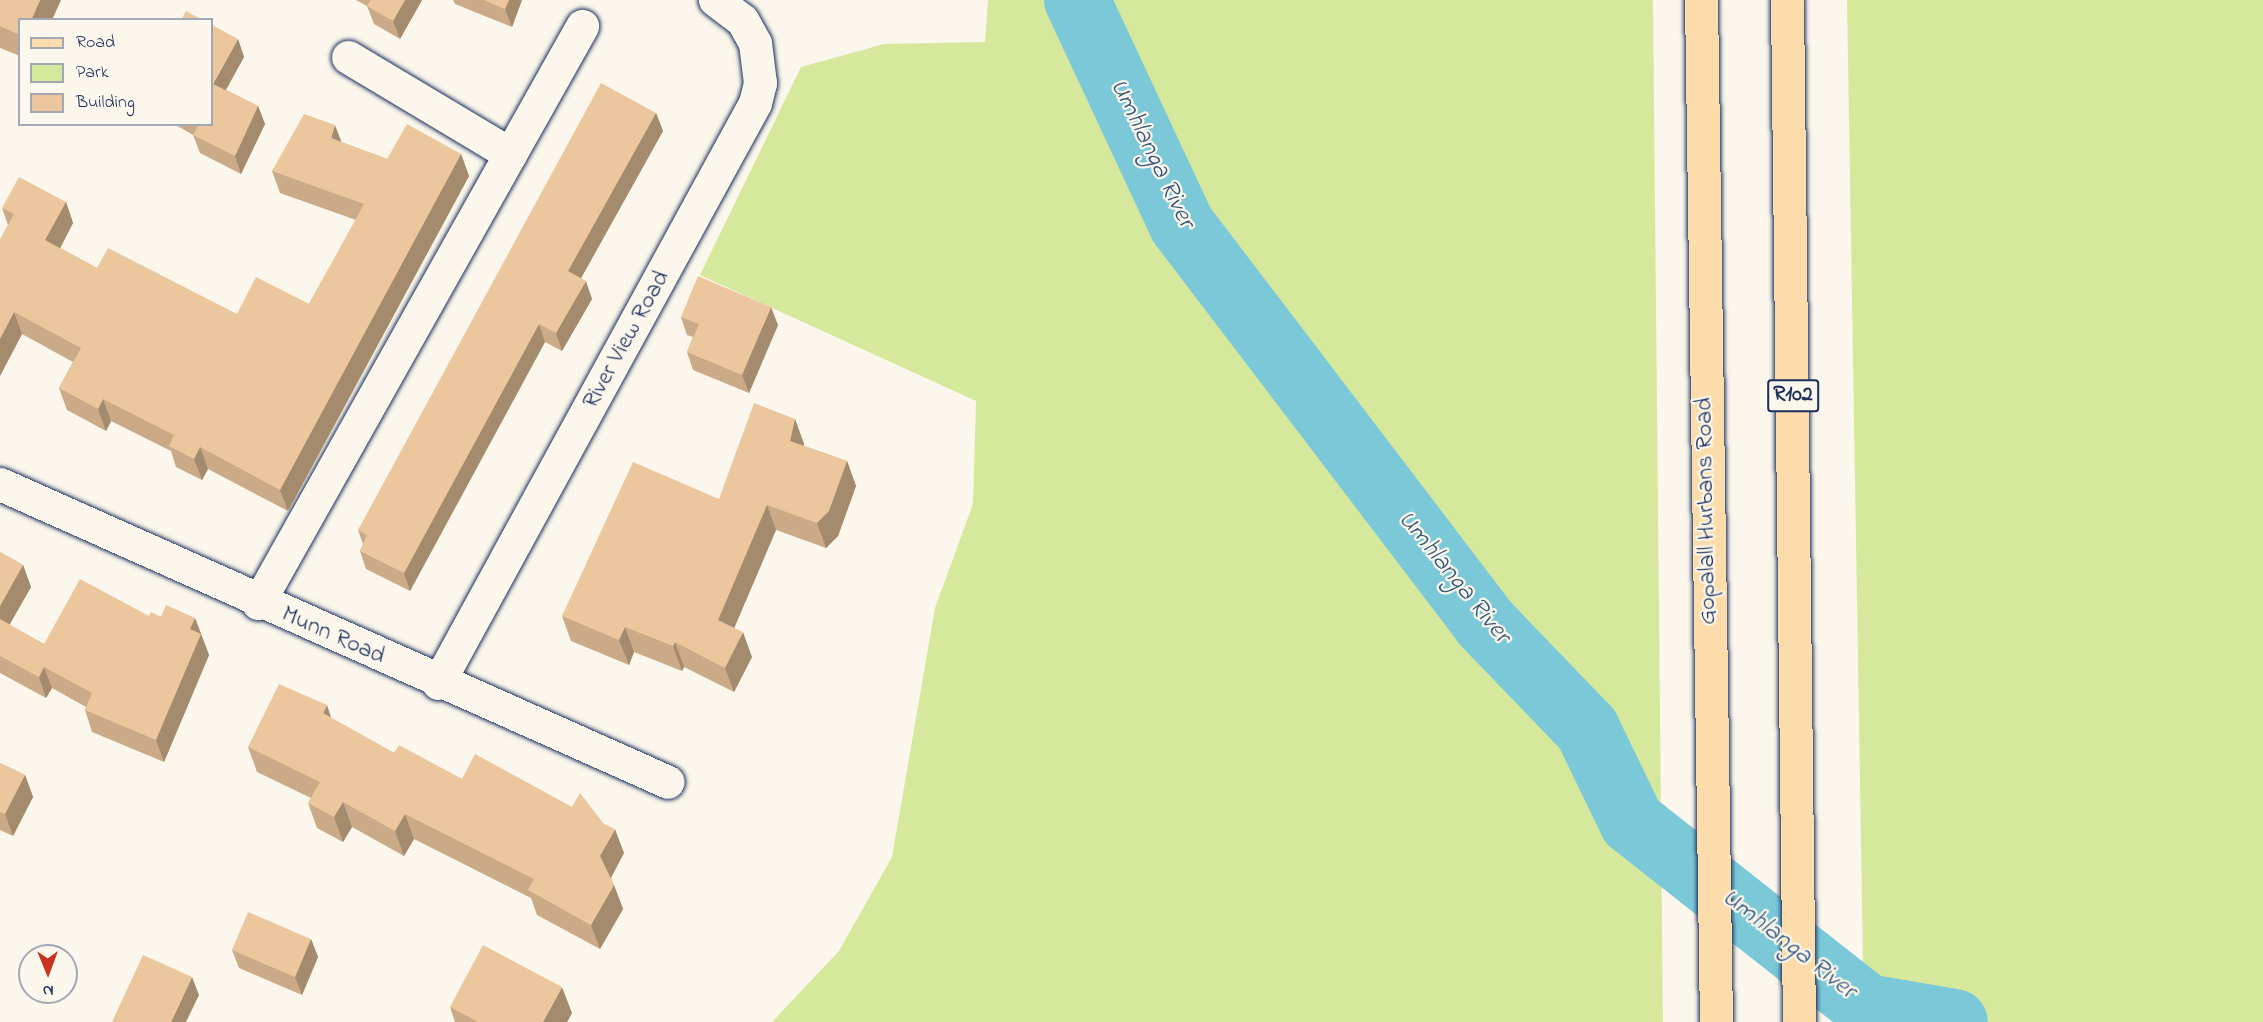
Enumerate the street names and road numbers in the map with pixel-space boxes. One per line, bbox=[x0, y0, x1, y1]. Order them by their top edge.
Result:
street label: River View Road bbox=[577, 266, 677, 414]
road number: R102 bbox=[1766, 377, 1820, 415]
street label: Gopalall Hurbans Road bbox=[1691, 397, 1723, 625]
street label: Munn Road bbox=[277, 600, 389, 672]

